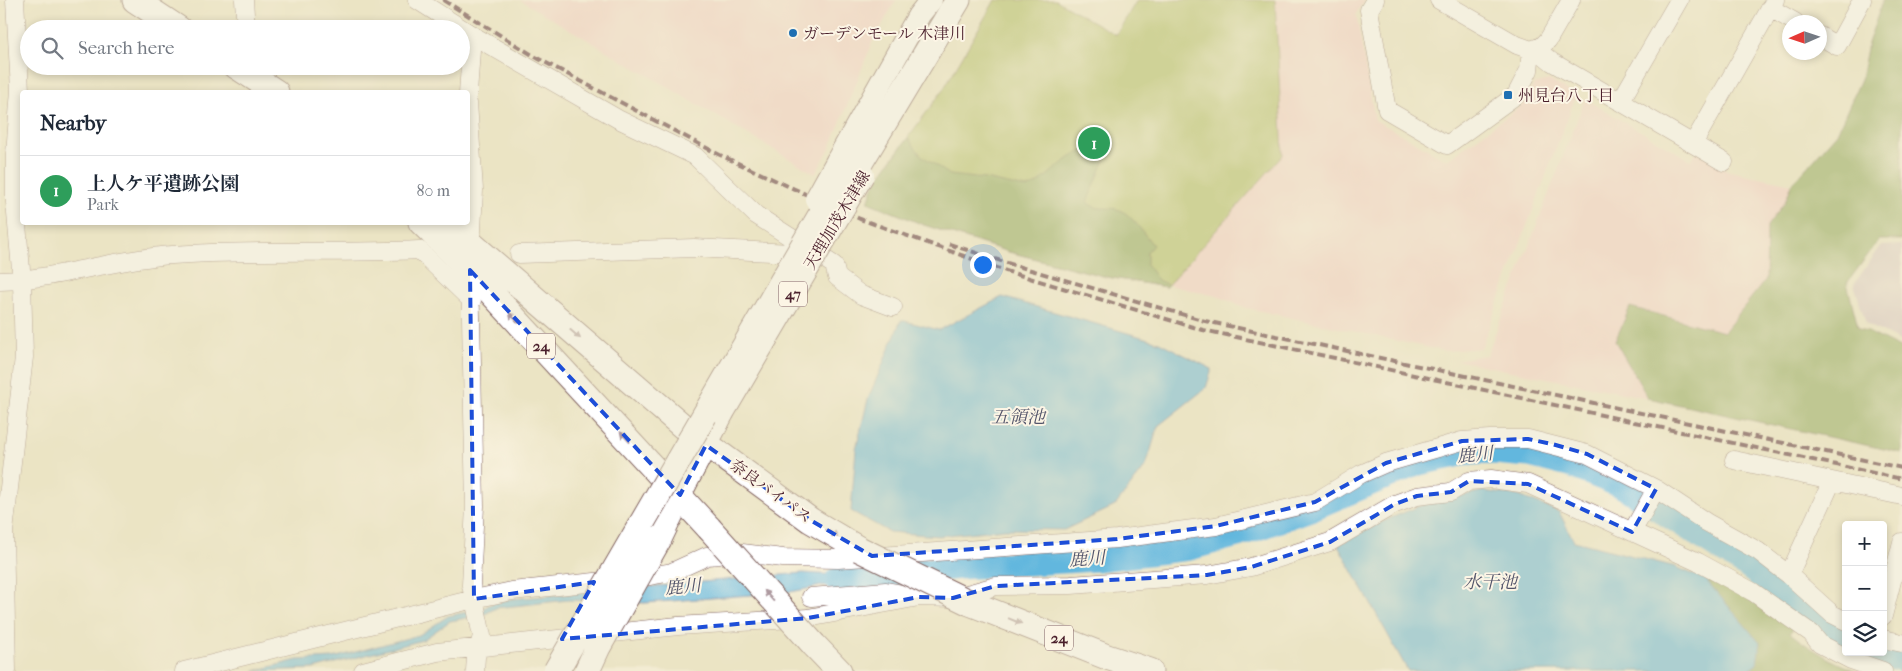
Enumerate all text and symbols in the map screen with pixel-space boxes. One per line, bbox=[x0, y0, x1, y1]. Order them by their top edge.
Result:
north arrow bbox=[1782, 15, 1827, 60]
search box bbox=[20, 20, 470, 75]
place label: ガーデンモール 木津川 bbox=[803, 24, 965, 43]
marker: ガーデンモール 木津川 bbox=[787, 27, 799, 39]
icon: search bbox=[38, 34, 66, 62]
text: Search here bbox=[78, 37, 174, 59]
place label: 州見台八丁目 bbox=[1518, 86, 1614, 105]
marker: 州見台八丁目 bbox=[1502, 89, 1514, 101]
text: Nearby bbox=[40, 111, 106, 135]
pin: 1 bbox=[1078, 124, 1110, 162]
street label: 天理加茂木津線 bbox=[800, 167, 874, 273]
text: 上人ケ平遺跡公園 bbox=[87, 173, 239, 195]
text: 1 bbox=[53, 181, 59, 200]
text: 80 m bbox=[416, 181, 450, 200]
text: Park bbox=[87, 195, 119, 214]
your location bbox=[970, 252, 996, 278]
road number: 47 bbox=[779, 282, 807, 306]
one-way arrow bbox=[508, 312, 520, 324]
one-way arrow bbox=[569, 328, 581, 340]
road number: 24 bbox=[527, 334, 555, 358]
water label: 五領池 bbox=[991, 407, 1047, 428]
one-way arrow bbox=[619, 431, 631, 443]
water label: 鹿川 bbox=[1456, 443, 1496, 467]
street label: 奈良バイパス bbox=[727, 455, 815, 527]
map controls bbox=[1842, 521, 1887, 656]
button: + bbox=[1842, 521, 1887, 566]
one-way arrow bbox=[825, 529, 838, 538]
water label: 鹿川 bbox=[1068, 547, 1108, 571]
button: − bbox=[1842, 566, 1887, 611]
water label: 水干池 bbox=[1463, 572, 1519, 593]
water label: 鹿川 bbox=[664, 575, 704, 599]
one-way arrow bbox=[763, 591, 775, 603]
button: layers bbox=[1842, 611, 1887, 656]
one-way arrow bbox=[1008, 617, 1023, 625]
road number: 24 bbox=[1045, 626, 1073, 650]

